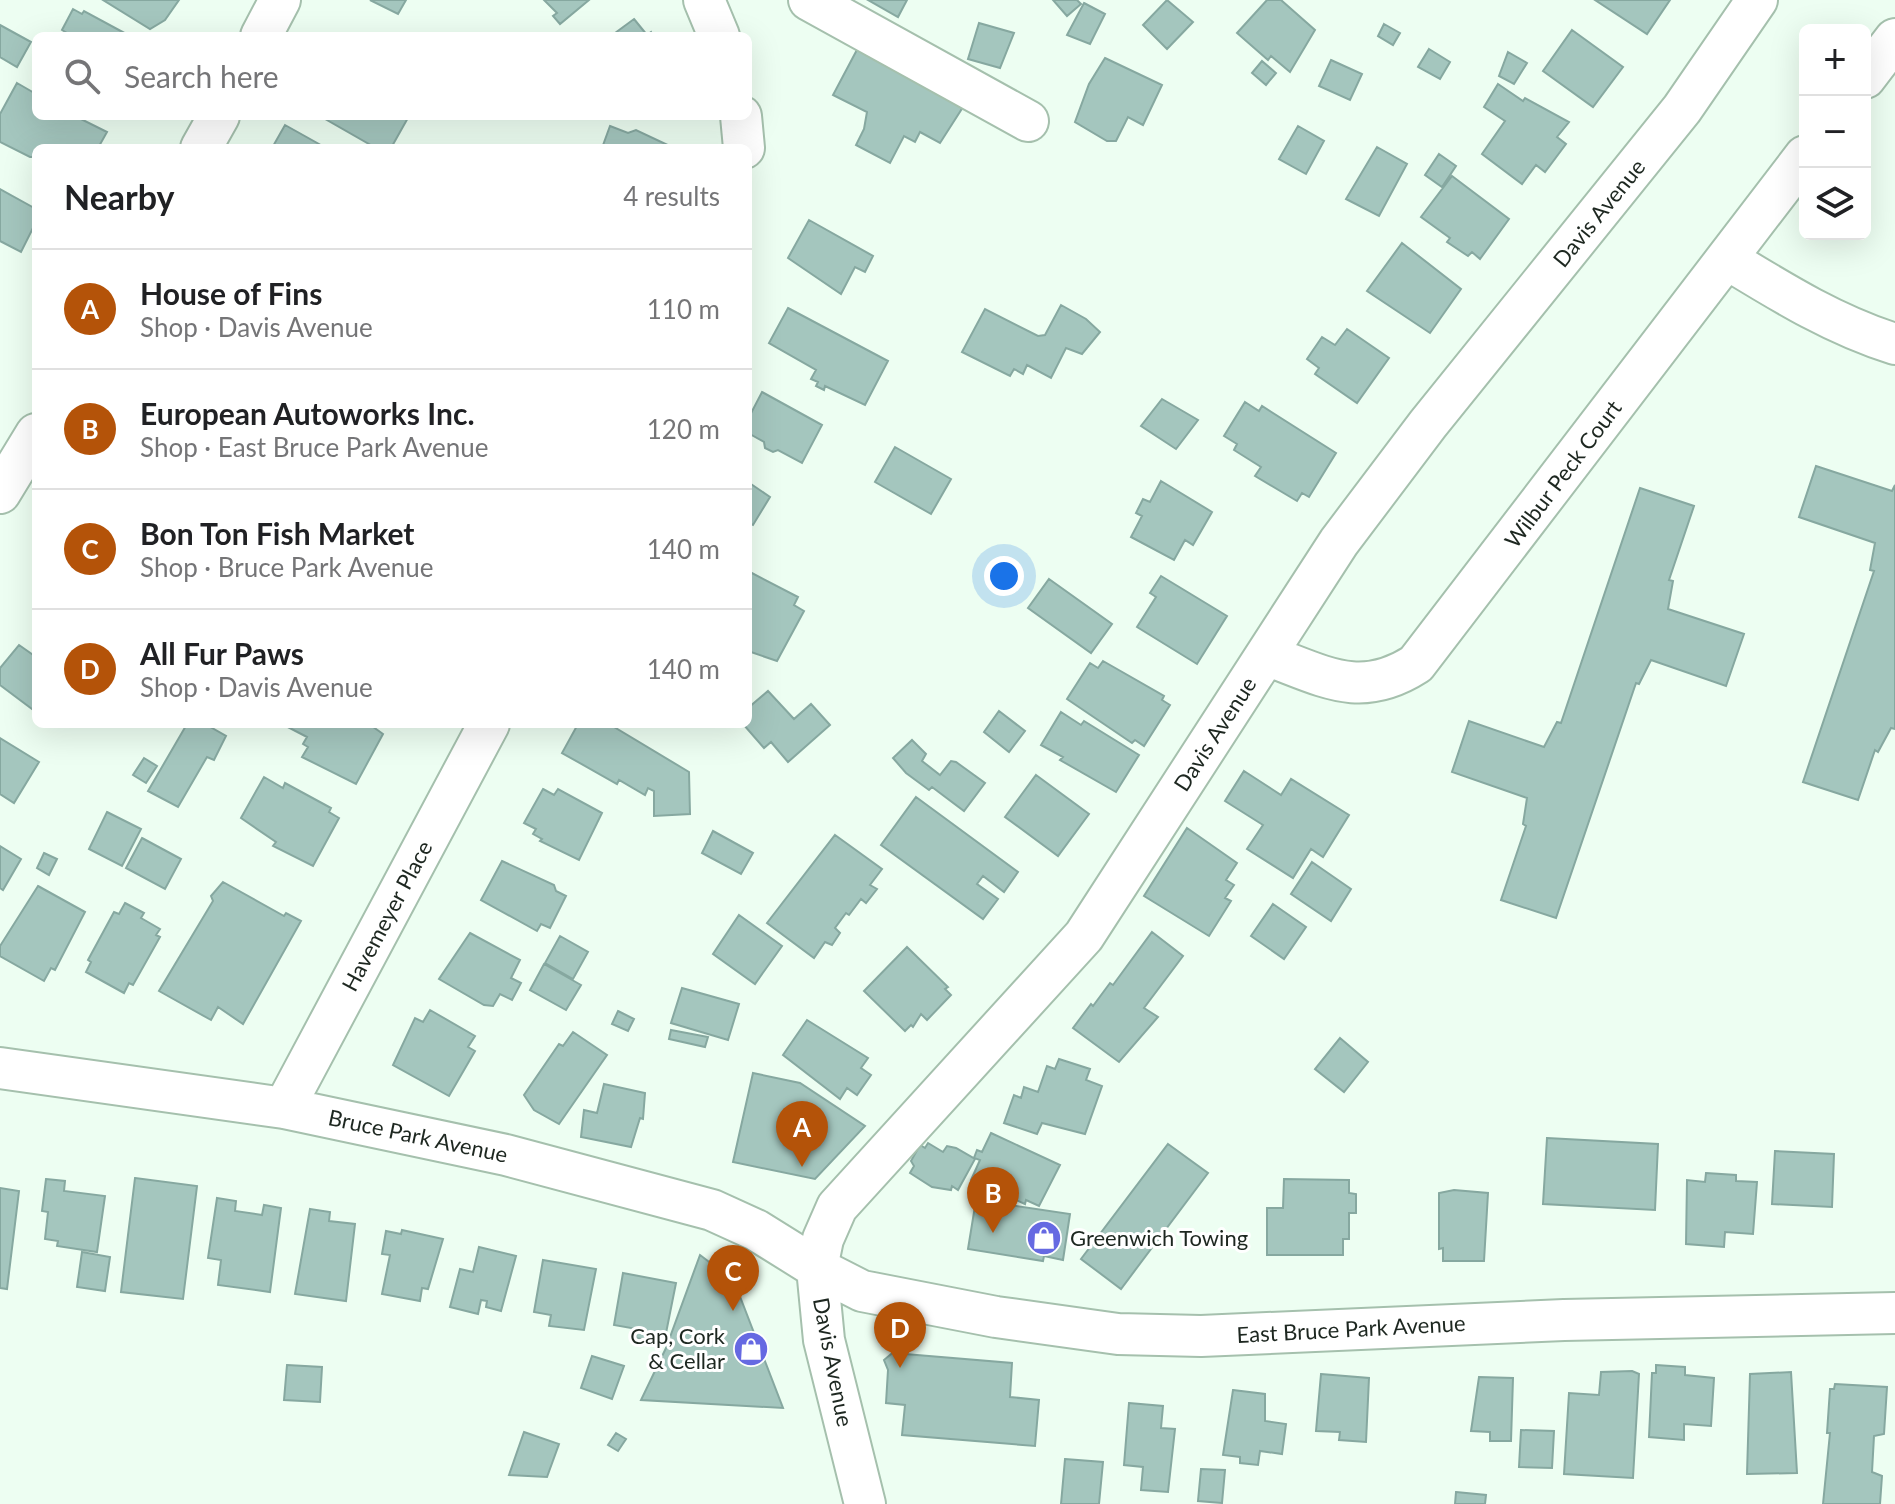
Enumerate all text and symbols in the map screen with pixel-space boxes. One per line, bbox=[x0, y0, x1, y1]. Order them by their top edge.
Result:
map controls bbox=[1799, 24, 1871, 240]
button: + bbox=[1799, 24, 1871, 96]
search box bbox=[32, 32, 752, 120]
icon: search bbox=[60, 54, 104, 98]
text: Search here bbox=[124, 58, 279, 94]
button: − bbox=[1799, 96, 1871, 168]
street label: Davis Avenue bbox=[1547, 153, 1650, 272]
button: layers bbox=[1799, 168, 1871, 240]
text: Nearby bbox=[64, 176, 175, 217]
text: 4 results bbox=[623, 180, 720, 212]
text: House of Fins bbox=[140, 275, 322, 311]
text: A bbox=[81, 293, 99, 325]
text: 110 m bbox=[647, 293, 720, 325]
text: Shop · Davis Avenue bbox=[140, 311, 373, 343]
text: European Autoworks Inc. bbox=[140, 395, 475, 431]
street label: Wilbur Peck Court bbox=[1498, 395, 1627, 553]
text: B bbox=[81, 413, 99, 445]
text: 120 m bbox=[647, 413, 720, 445]
text: Shop · East Bruce Park Avenue bbox=[140, 431, 489, 463]
text: Bon Ton Fish Market bbox=[140, 515, 415, 551]
text: C bbox=[81, 533, 99, 565]
text: 140 m bbox=[647, 533, 720, 565]
text: Shop · Bruce Park Avenue bbox=[140, 551, 433, 583]
your location bbox=[984, 556, 1024, 596]
text: All Fur Paws bbox=[140, 635, 304, 671]
text: D bbox=[80, 653, 100, 685]
text: 140 m bbox=[647, 653, 720, 685]
text: Shop · Davis Avenue bbox=[140, 671, 373, 703]
street label: Davis Avenue bbox=[1168, 671, 1262, 796]
street label: Havemeyer Place bbox=[336, 836, 438, 996]
pin: A bbox=[776, 1101, 828, 1167]
street label: Bruce Park Avenue bbox=[326, 1103, 510, 1168]
pin: B bbox=[967, 1167, 1019, 1233]
shop icon: Greenwich Towing bbox=[1025, 1219, 1063, 1257]
place label: Greenwich Towing bbox=[1070, 1224, 1248, 1251]
pin: C bbox=[707, 1245, 759, 1311]
street label: Davis Avenue bbox=[808, 1295, 859, 1429]
pin: D bbox=[874, 1302, 926, 1368]
street label: East Bruce Park Avenue bbox=[1236, 1309, 1466, 1348]
place label: Cap, Cork & Cellar bbox=[630, 1322, 726, 1374]
shop icon: Cap, Cork & Cellar bbox=[732, 1330, 770, 1368]

